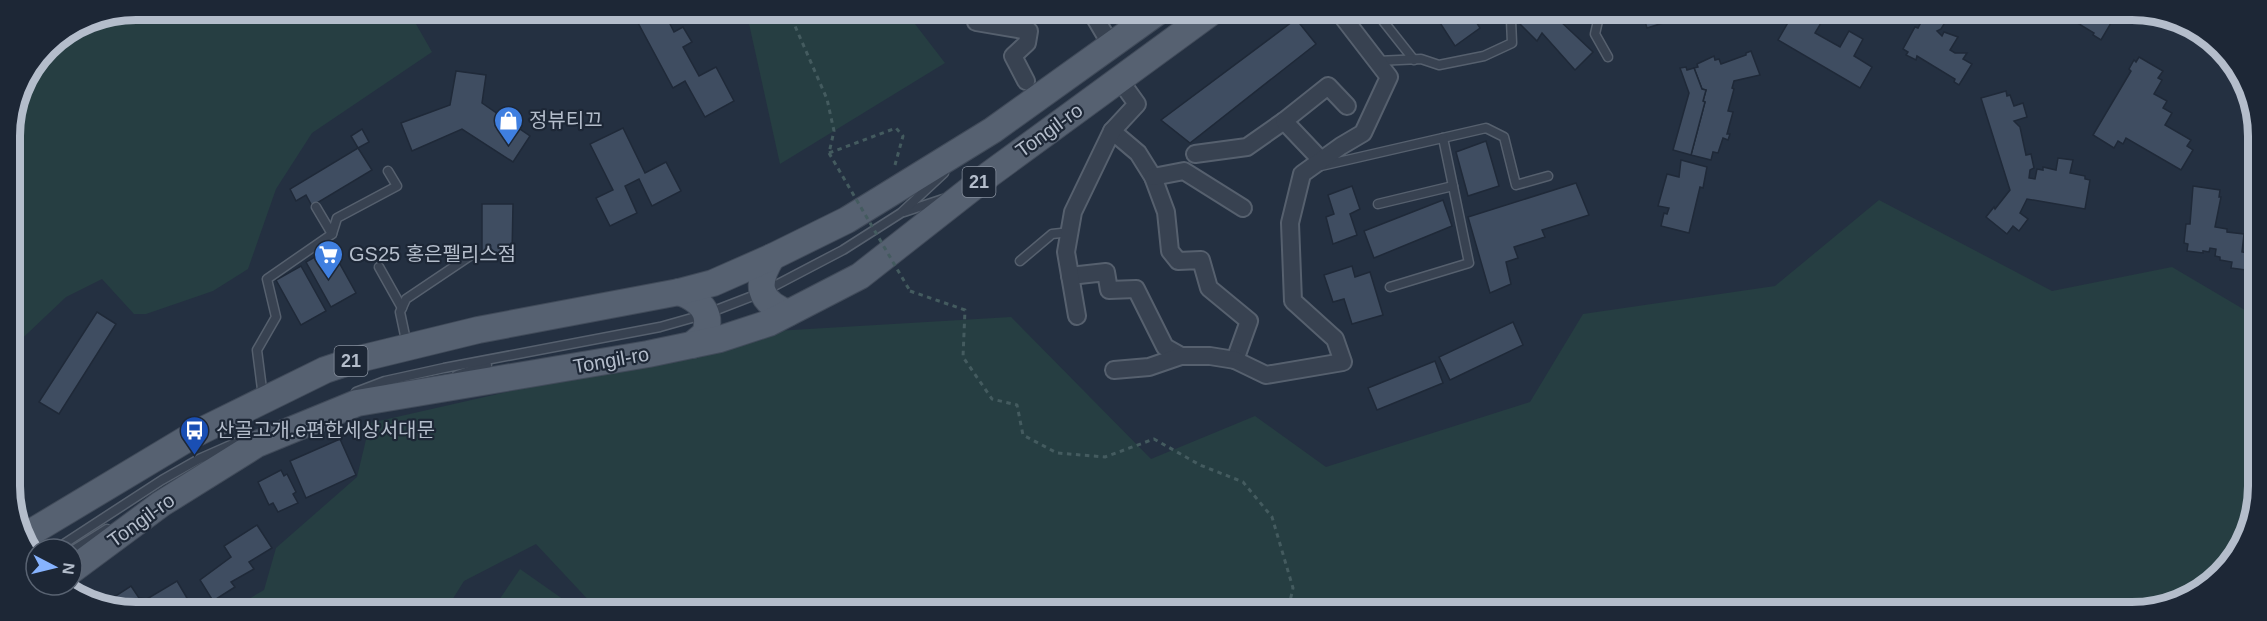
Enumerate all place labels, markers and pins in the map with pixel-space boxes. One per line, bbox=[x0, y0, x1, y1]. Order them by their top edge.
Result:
shop icon: 정뷰티끄 bbox=[492, 104, 524, 146]
place label: 정뷰티끄 bbox=[529, 109, 603, 131]
supermarket icon: GS25 홍은펠리스점 bbox=[312, 238, 344, 280]
place label: GS25 홍은펠리스점 bbox=[349, 243, 516, 265]
bus stop icon: 산골고개.e편한세상서대문 bbox=[179, 414, 211, 456]
place label: 산골고개.e편한세상서대문 bbox=[216, 419, 435, 441]

